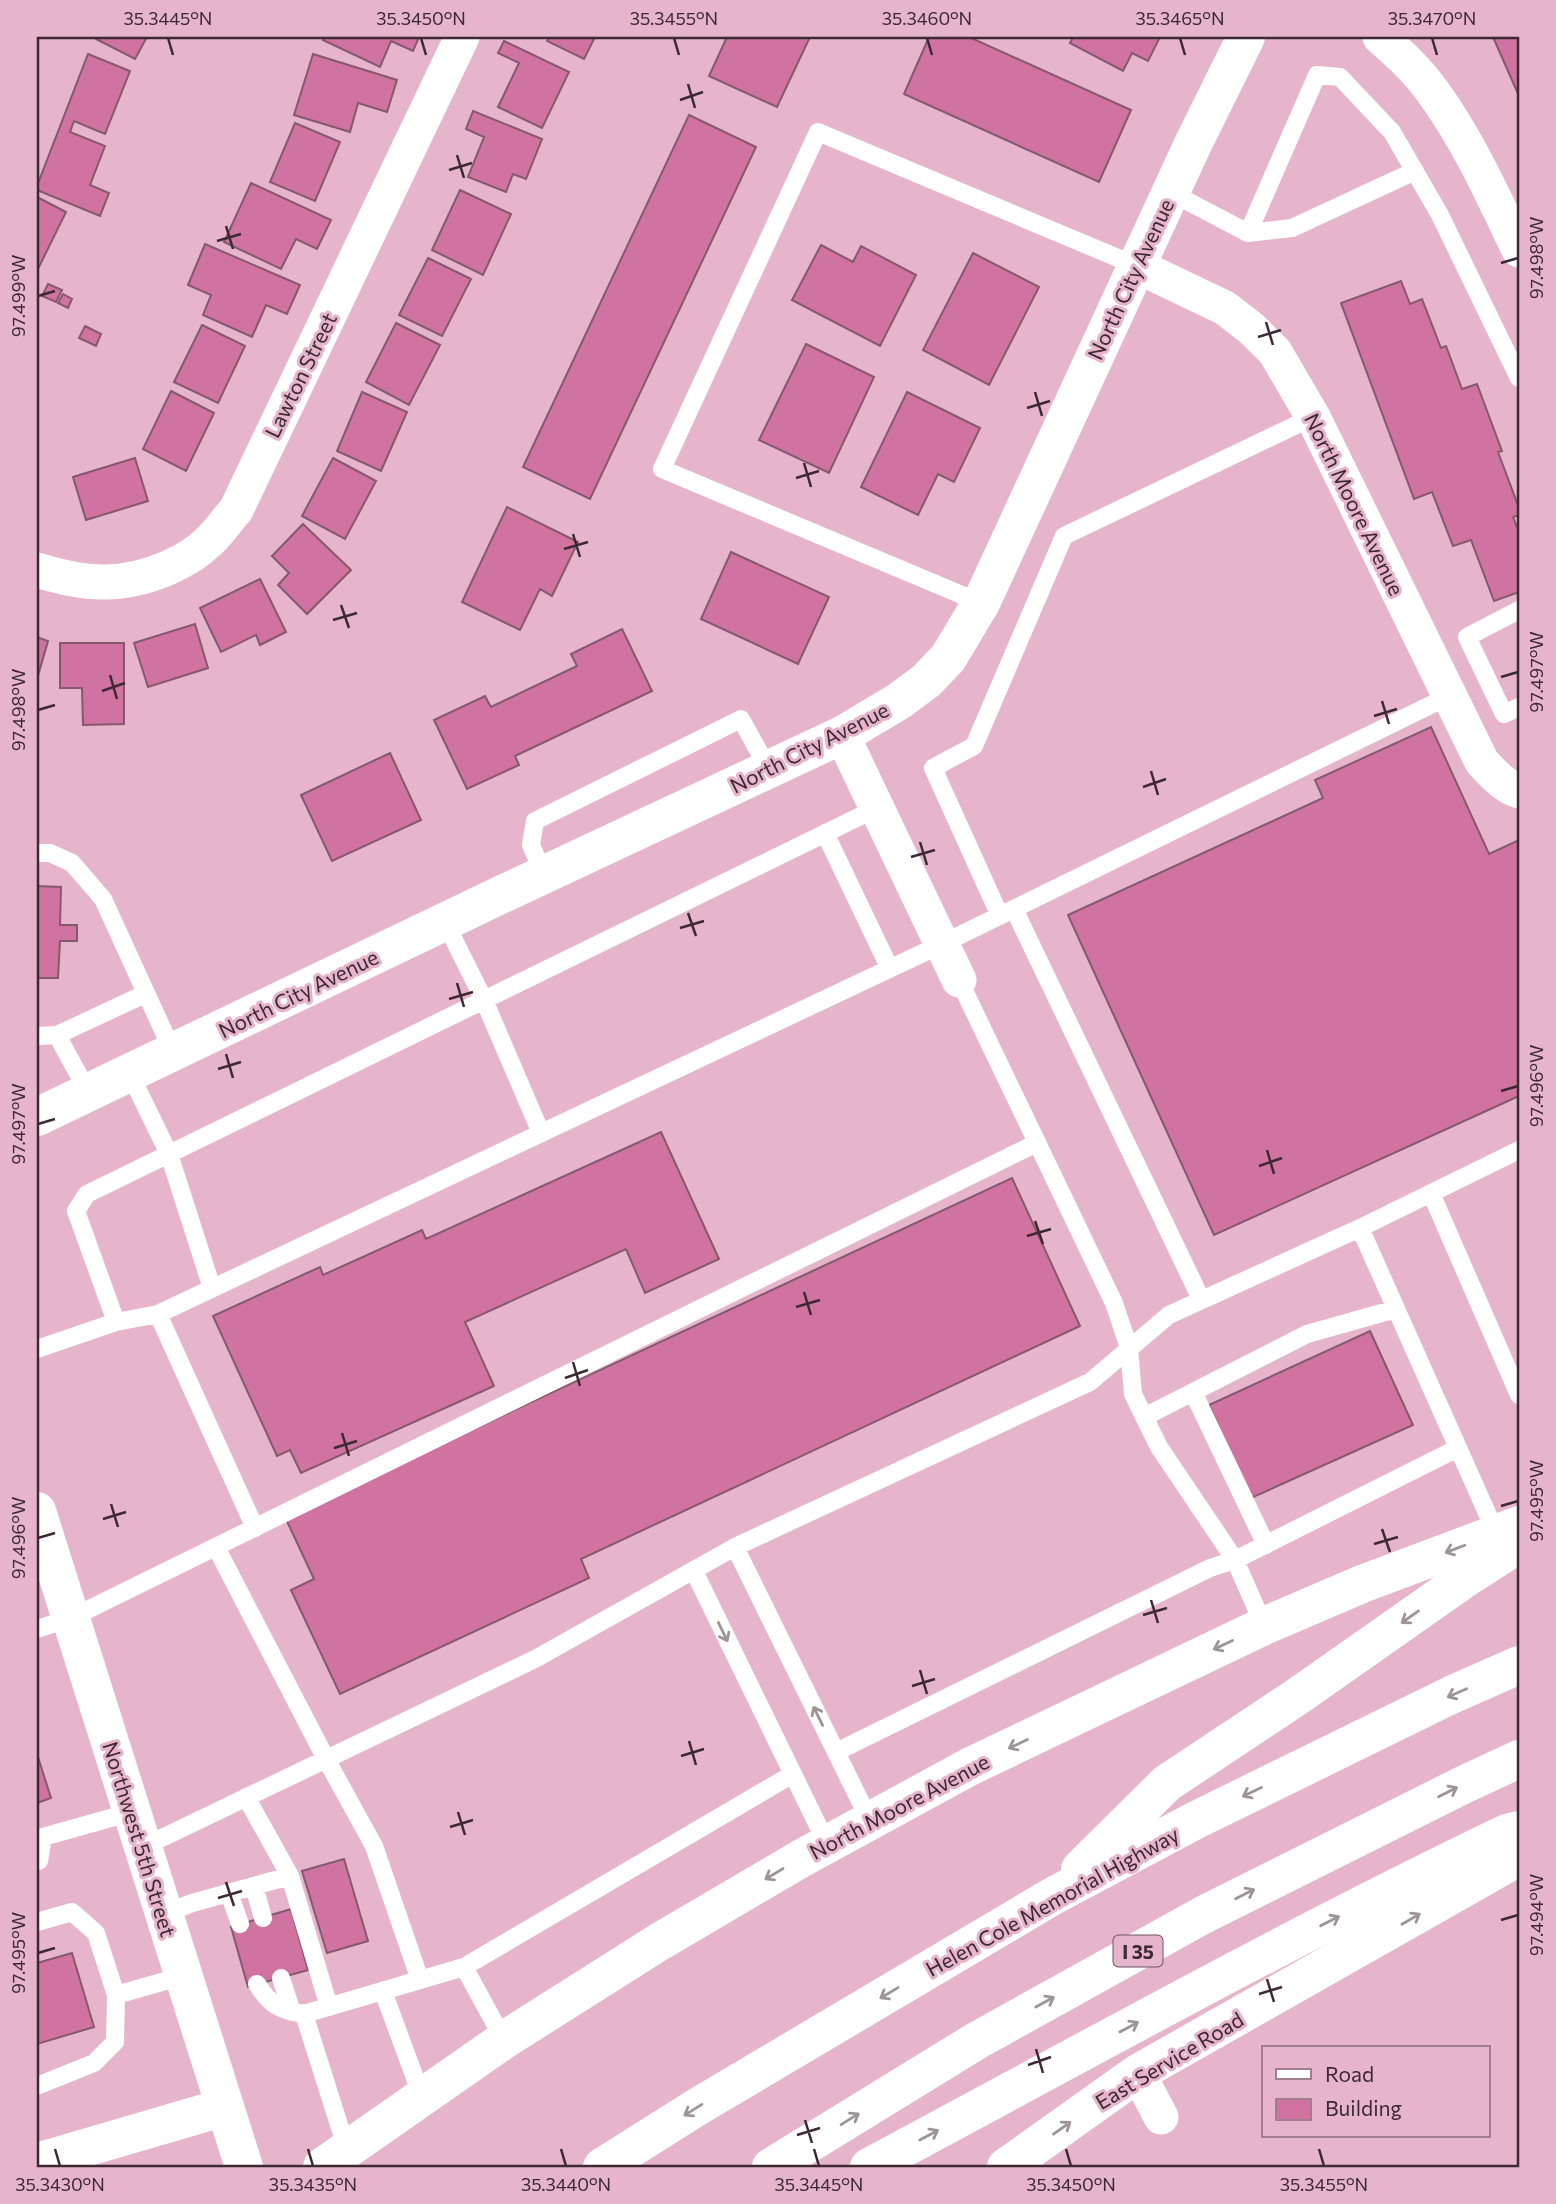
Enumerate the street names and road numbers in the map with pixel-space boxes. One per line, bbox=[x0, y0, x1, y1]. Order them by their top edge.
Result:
street label: North City Avenue bbox=[1082, 195, 1178, 363]
street label: Lawton Street bbox=[259, 308, 341, 442]
street label: North Moore Avenue bbox=[1300, 409, 1410, 599]
street label: North City Avenue bbox=[725, 696, 893, 798]
street label: North City Avenue bbox=[214, 943, 382, 1043]
street label: Northwest 5th Street bbox=[98, 1738, 182, 1940]
street label: North Moore Avenue bbox=[805, 1748, 993, 1864]
street label: Helen Cole Memorial Highway bbox=[921, 1821, 1183, 1981]
road number: I 35 bbox=[1114, 1936, 1162, 1966]
street label: East Service Road bbox=[1091, 2006, 1247, 2114]

